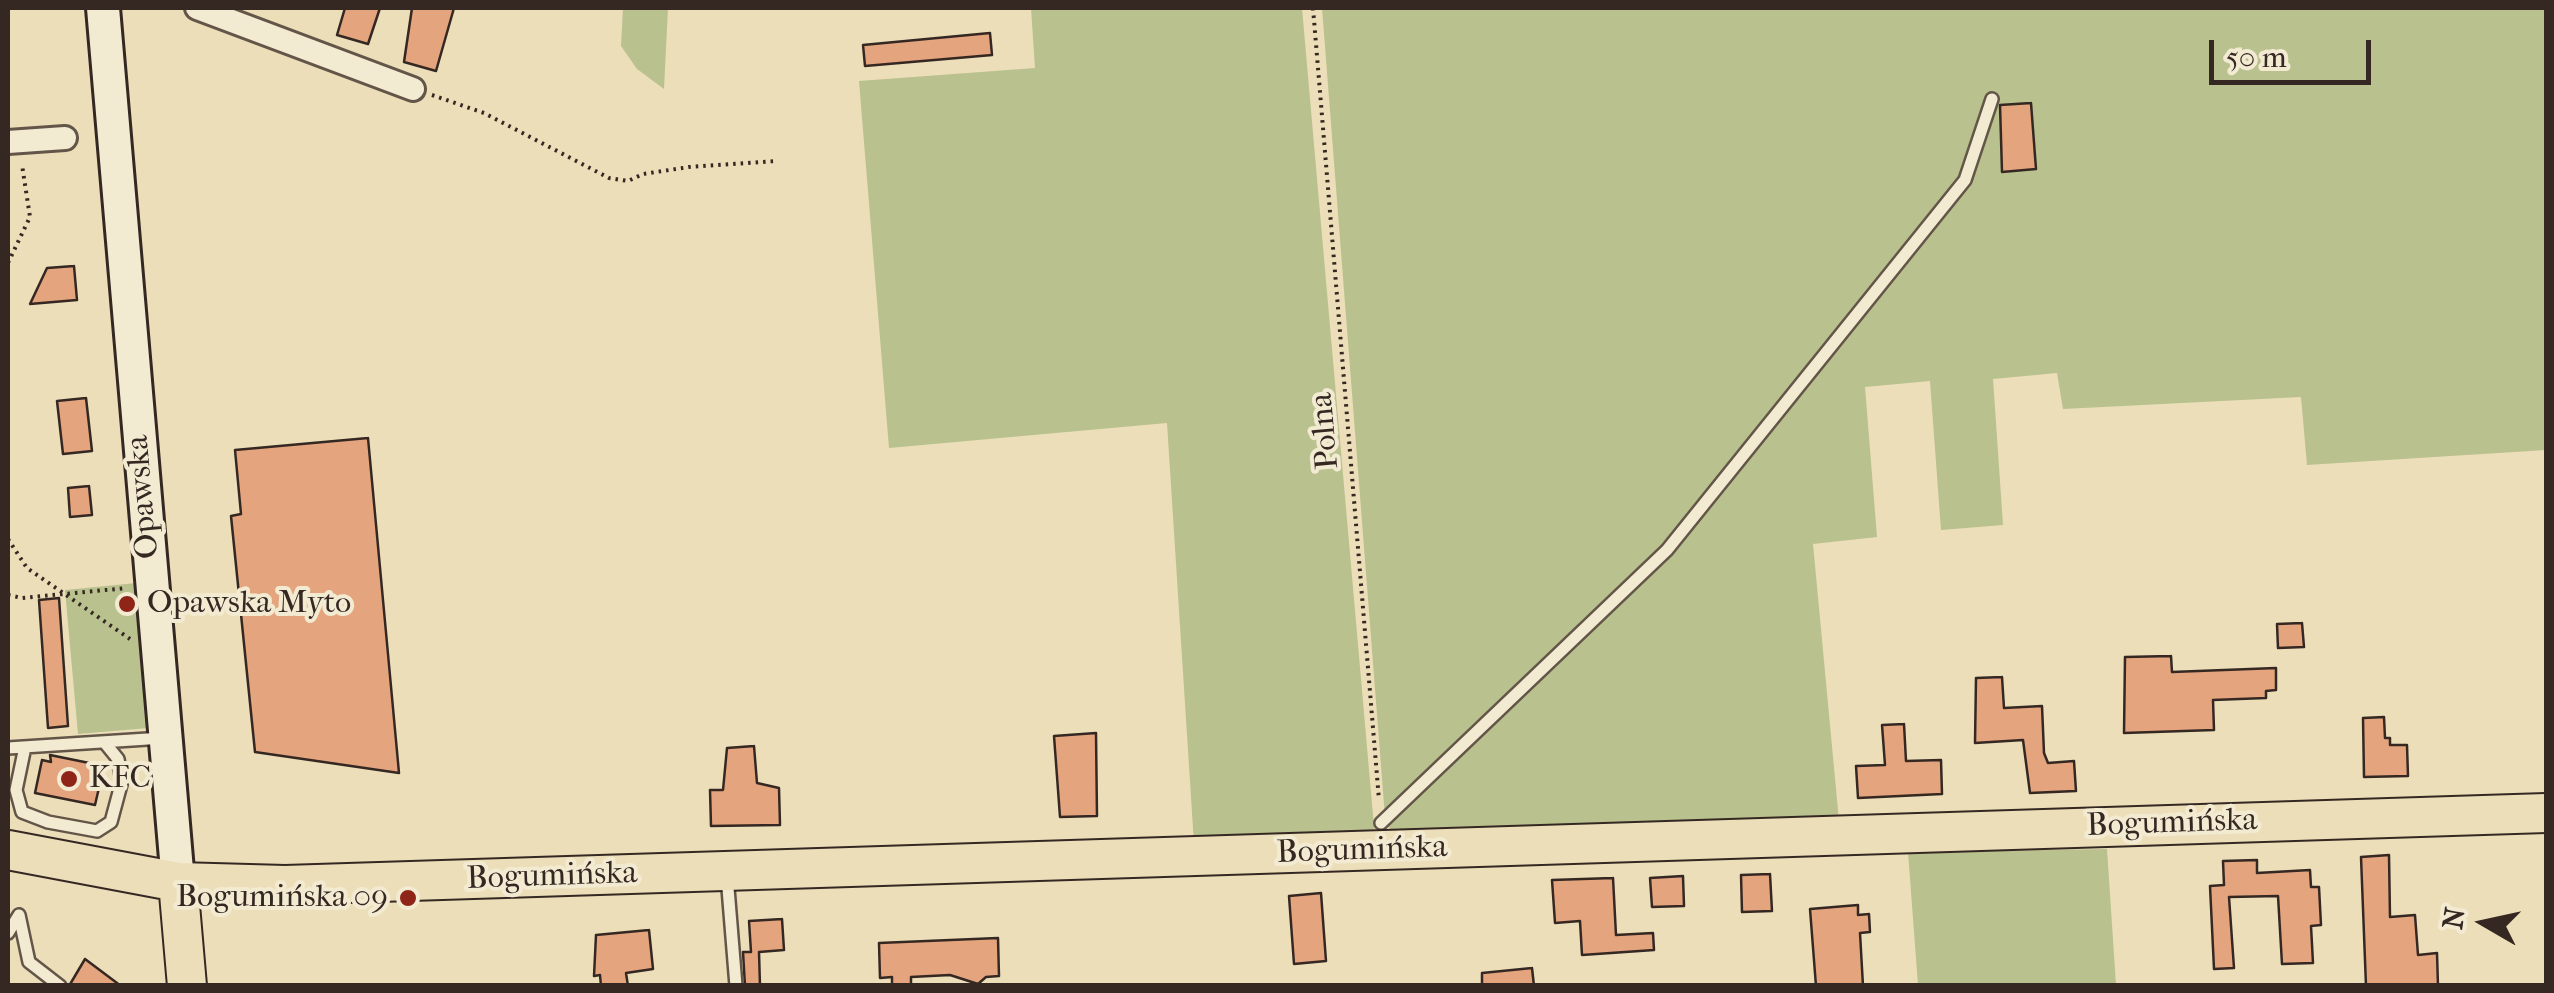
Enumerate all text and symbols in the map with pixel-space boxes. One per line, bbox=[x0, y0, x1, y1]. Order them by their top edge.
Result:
scale bar bbox=[2214, 20, 2376, 82]
text: 50 m bbox=[2226, 40, 2287, 75]
street label: Polna bbox=[1304, 391, 1348, 471]
street label: Opawska bbox=[119, 434, 169, 560]
place label: Opawska Myto bbox=[147, 585, 351, 623]
marker: Opawska Myto bbox=[116, 593, 138, 615]
place label: KFC bbox=[89, 760, 151, 798]
marker: KFC bbox=[58, 768, 80, 790]
street label: Bogumińska bbox=[2086, 802, 2258, 846]
street label: Bogumińska bbox=[1276, 829, 1448, 873]
street label: Bogumińska bbox=[466, 855, 638, 899]
north arrow bbox=[2434, 873, 2534, 973]
place label: Bogumińska 09 bbox=[176, 879, 388, 917]
marker: Bogumińska 09 bbox=[397, 887, 419, 909]
text: N bbox=[2436, 905, 2472, 931]

